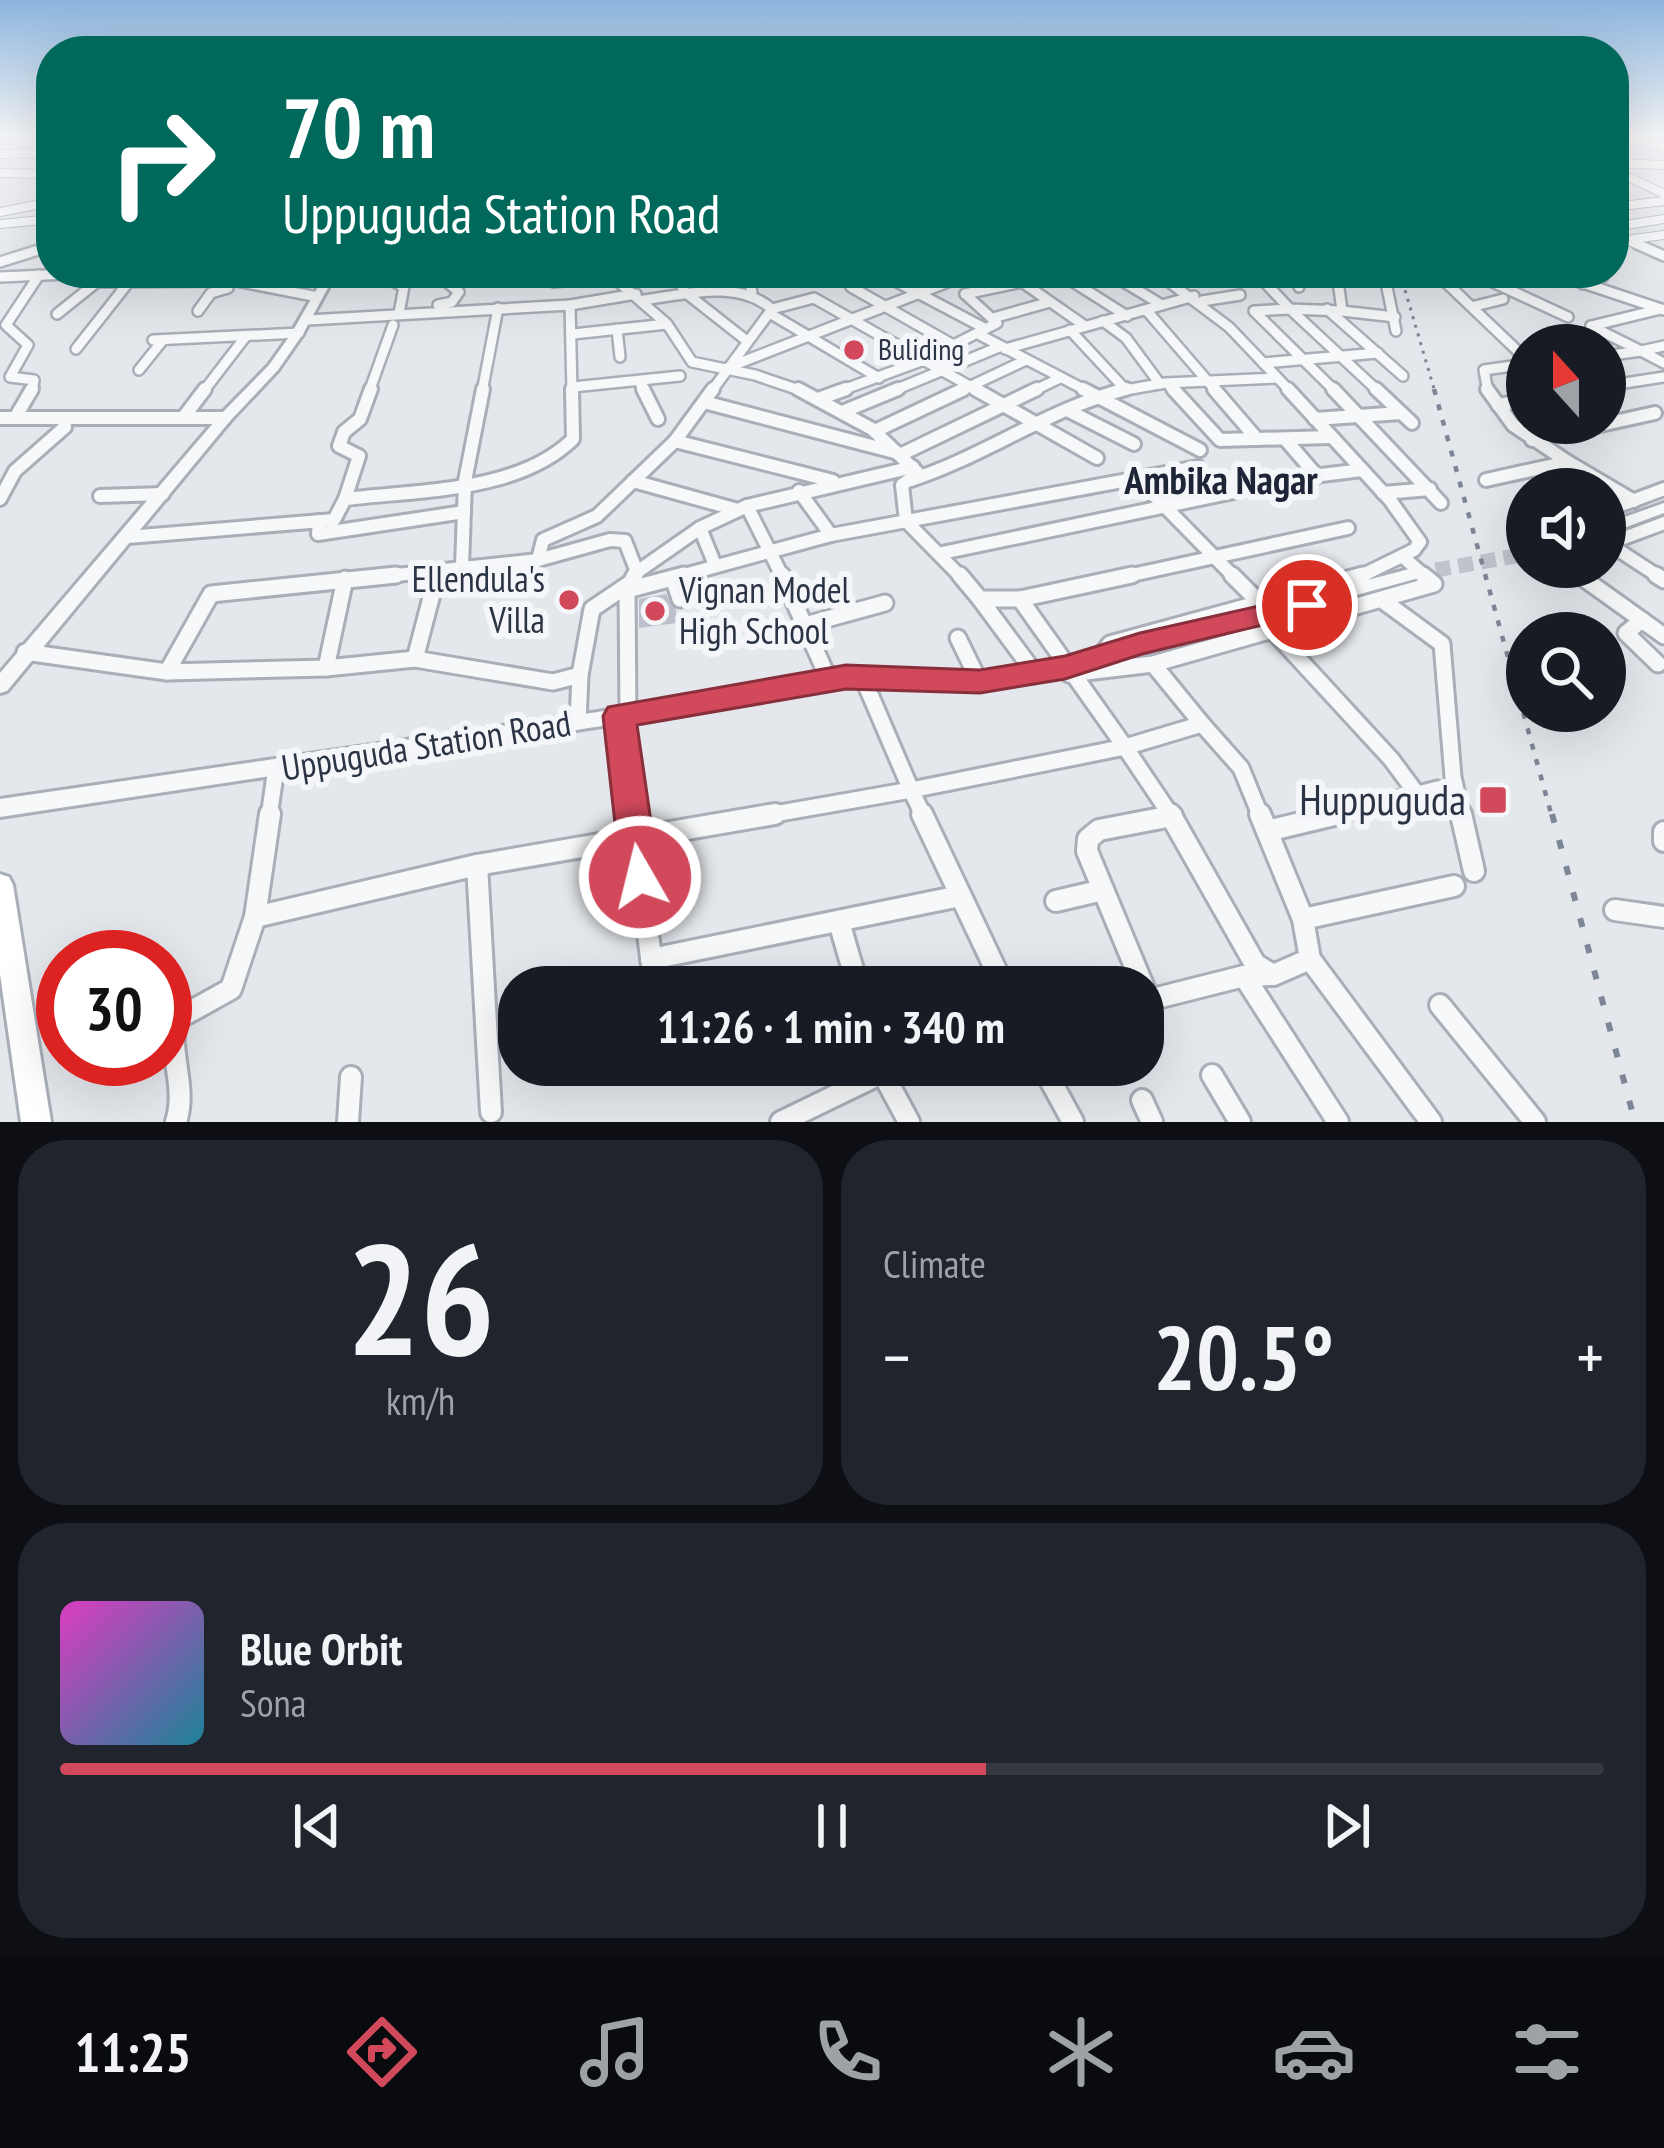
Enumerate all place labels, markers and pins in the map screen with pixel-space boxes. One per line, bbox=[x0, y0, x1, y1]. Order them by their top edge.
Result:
place label: Buliding bbox=[878, 329, 964, 368]
marker: Buliding bbox=[841, 337, 867, 363]
pin bbox=[1256, 554, 1358, 656]
place label: Ellendula's Villa bbox=[412, 555, 545, 643]
place label: Vignan Model High School bbox=[678, 566, 851, 654]
marker: Ellendula's Villa bbox=[556, 587, 582, 613]
marker: Vignan Model High School bbox=[642, 598, 668, 624]
place label: Huppuguda bbox=[1299, 772, 1466, 827]
marker: Huppuguda bbox=[1477, 784, 1509, 816]

